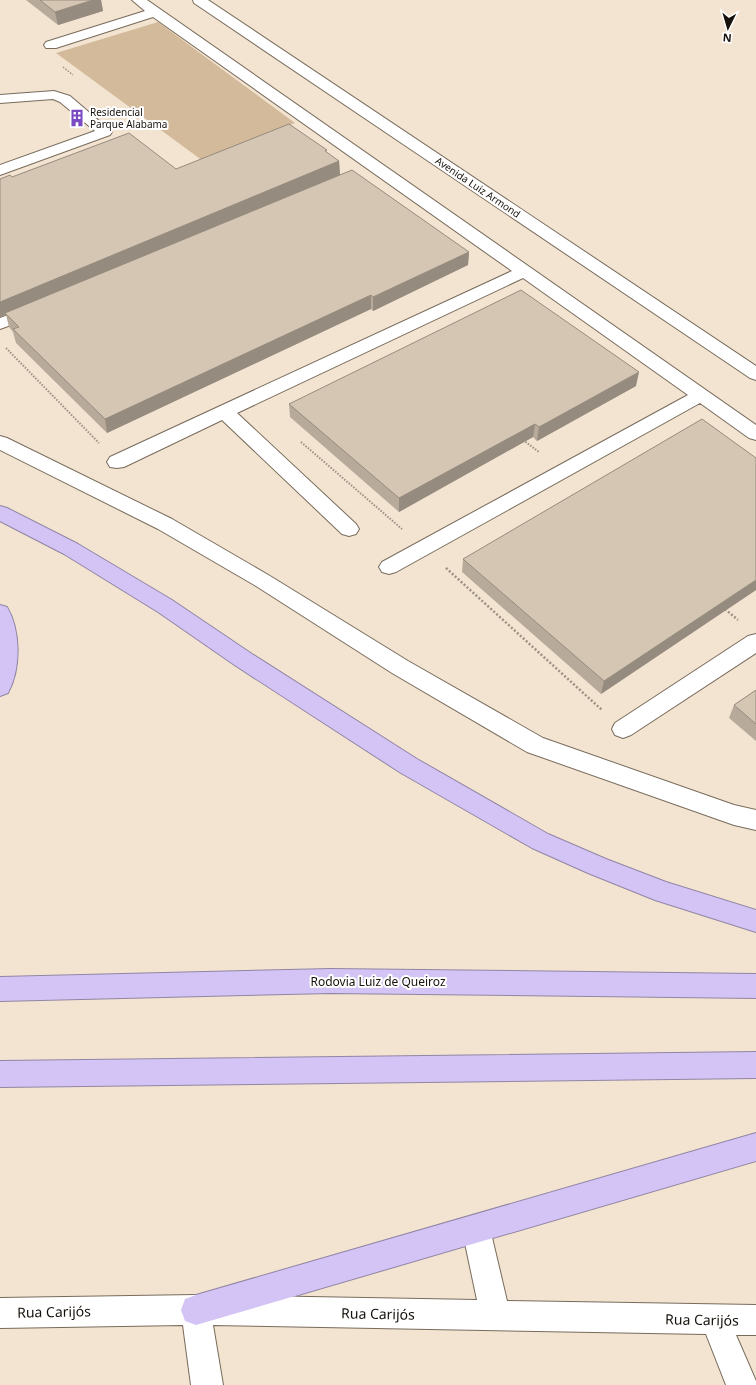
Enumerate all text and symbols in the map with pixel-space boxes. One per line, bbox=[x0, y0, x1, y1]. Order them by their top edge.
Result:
north arrow bbox=[708, 8, 748, 48]
text: N bbox=[722, 31, 732, 46]
place label: Residencial Parque Alabama bbox=[90, 105, 167, 131]
building icon: Residencial Parque Alabama bbox=[67, 108, 87, 128]
street label: Avenida Luiz Armond bbox=[433, 153, 523, 221]
street label: Rodovia Luiz de Queiroz bbox=[310, 973, 446, 990]
street label: Rua Carijós bbox=[17, 1301, 91, 1322]
street label: Rua Carijós bbox=[341, 1303, 415, 1324]
street label: Rua Carijós bbox=[665, 1309, 739, 1330]

